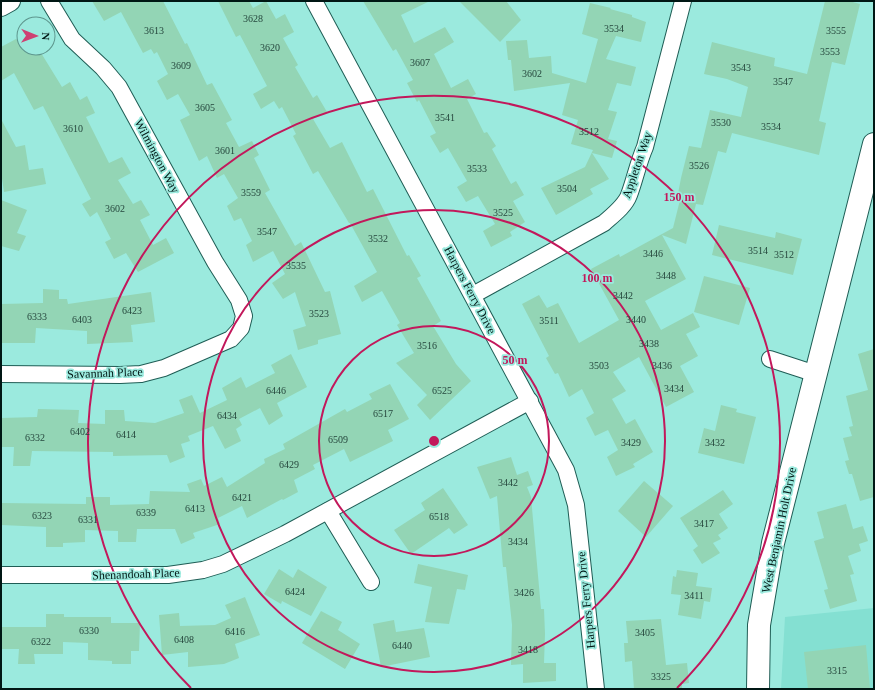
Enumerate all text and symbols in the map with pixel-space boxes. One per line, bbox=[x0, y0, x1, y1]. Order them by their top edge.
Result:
house number: 3628 bbox=[243, 13, 263, 24]
north arrow bbox=[16, 16, 56, 56]
house number: 3534 bbox=[604, 23, 624, 34]
house number: 3613 bbox=[144, 25, 164, 36]
house number: 3555 bbox=[826, 25, 846, 36]
text: N bbox=[40, 32, 52, 40]
house number: 3620 bbox=[260, 42, 280, 53]
house number: 3553 bbox=[820, 46, 840, 57]
house number: 3607 bbox=[410, 57, 430, 68]
house number: 3609 bbox=[171, 60, 191, 71]
house number: 3543 bbox=[731, 62, 751, 73]
house number: 3602 bbox=[522, 68, 542, 79]
house number: 3547 bbox=[773, 76, 793, 87]
house number: 3605 bbox=[195, 102, 215, 113]
house number: 3541 bbox=[435, 112, 455, 123]
street label: Wilmington Way bbox=[132, 117, 182, 195]
house number: 3530 bbox=[711, 117, 731, 128]
house number: 3534 bbox=[761, 121, 781, 132]
house number: 3610 bbox=[63, 123, 83, 134]
house number: 3512 bbox=[579, 126, 599, 137]
street label: Appleton Way bbox=[619, 130, 655, 200]
house number: 3601 bbox=[215, 145, 235, 156]
house number: 3526 bbox=[689, 160, 709, 171]
house number: 3533 bbox=[467, 163, 487, 174]
house number: 3504 bbox=[557, 183, 577, 194]
house number: 3559 bbox=[241, 187, 261, 198]
text: 150 m bbox=[664, 190, 695, 204]
house number: 3602 bbox=[105, 203, 125, 214]
house number: 3525 bbox=[493, 207, 513, 218]
house number: 3547 bbox=[257, 226, 277, 237]
house number: 3532 bbox=[368, 233, 388, 244]
street label: Harpers Ferry Drive bbox=[441, 244, 499, 336]
house number: 3514 bbox=[748, 245, 768, 256]
house number: 3446 bbox=[643, 248, 663, 259]
house number: 3512 bbox=[774, 249, 794, 260]
house number: 3535 bbox=[286, 260, 306, 271]
house number: 3448 bbox=[656, 270, 676, 281]
text: 100 m bbox=[582, 271, 613, 285]
house number: 3442 bbox=[613, 290, 633, 301]
house number: 6423 bbox=[122, 305, 142, 316]
house number: 3523 bbox=[309, 308, 329, 319]
house number: 6333 bbox=[27, 311, 47, 322]
house number: 6403 bbox=[72, 314, 92, 325]
house number: 3440 bbox=[626, 314, 646, 325]
house number: 3511 bbox=[539, 315, 559, 326]
house number: 3438 bbox=[639, 338, 659, 349]
house number: 3516 bbox=[417, 340, 437, 351]
text: 50 m bbox=[503, 353, 528, 367]
house number: 3503 bbox=[589, 360, 609, 371]
house number: 3436 bbox=[652, 360, 672, 371]
street label: Savannah Place bbox=[67, 365, 143, 381]
house number: 3434 bbox=[664, 383, 684, 394]
house number: 6446 bbox=[266, 385, 286, 396]
house number: 6525 bbox=[432, 385, 452, 396]
house number: 6517 bbox=[373, 408, 393, 419]
house number: 6434 bbox=[217, 410, 237, 421]
house number: 6402 bbox=[70, 426, 90, 437]
house number: 6414 bbox=[116, 429, 136, 440]
house number: 6332 bbox=[25, 432, 45, 443]
house number: 6509 bbox=[328, 434, 348, 445]
centre of rings bbox=[427, 434, 441, 448]
house number: 3429 bbox=[621, 437, 641, 448]
house number: 3432 bbox=[705, 437, 725, 448]
house number: 6429 bbox=[279, 459, 299, 470]
street label: West Benjamin Holt Drive bbox=[759, 466, 799, 594]
house number: 3442 bbox=[498, 477, 518, 488]
house number: 6421 bbox=[232, 492, 252, 503]
house number: 6413 bbox=[185, 503, 205, 514]
house number: 6339 bbox=[136, 507, 156, 518]
house number: 6323 bbox=[32, 510, 52, 521]
house number: 6518 bbox=[429, 511, 449, 522]
house number: 6331 bbox=[78, 514, 98, 525]
house number: 3417 bbox=[694, 518, 714, 529]
house number: 3434 bbox=[508, 536, 528, 547]
street label: Harpers Ferry Drive bbox=[574, 551, 598, 649]
street label: Shenandoah Place bbox=[92, 565, 180, 583]
house number: 6424 bbox=[285, 586, 305, 597]
house number: 3426 bbox=[514, 587, 534, 598]
house number: 3411 bbox=[684, 590, 704, 601]
house number: 6330 bbox=[79, 625, 99, 636]
house number: 6416 bbox=[225, 626, 245, 637]
house number: 3405 bbox=[635, 627, 655, 638]
house number: 6408 bbox=[174, 634, 194, 645]
house number: 6322 bbox=[31, 636, 51, 647]
house number: 6440 bbox=[392, 640, 412, 651]
house number: 3418 bbox=[518, 644, 538, 655]
house number: 3315 bbox=[827, 665, 847, 676]
house number: 3325 bbox=[651, 671, 671, 682]

